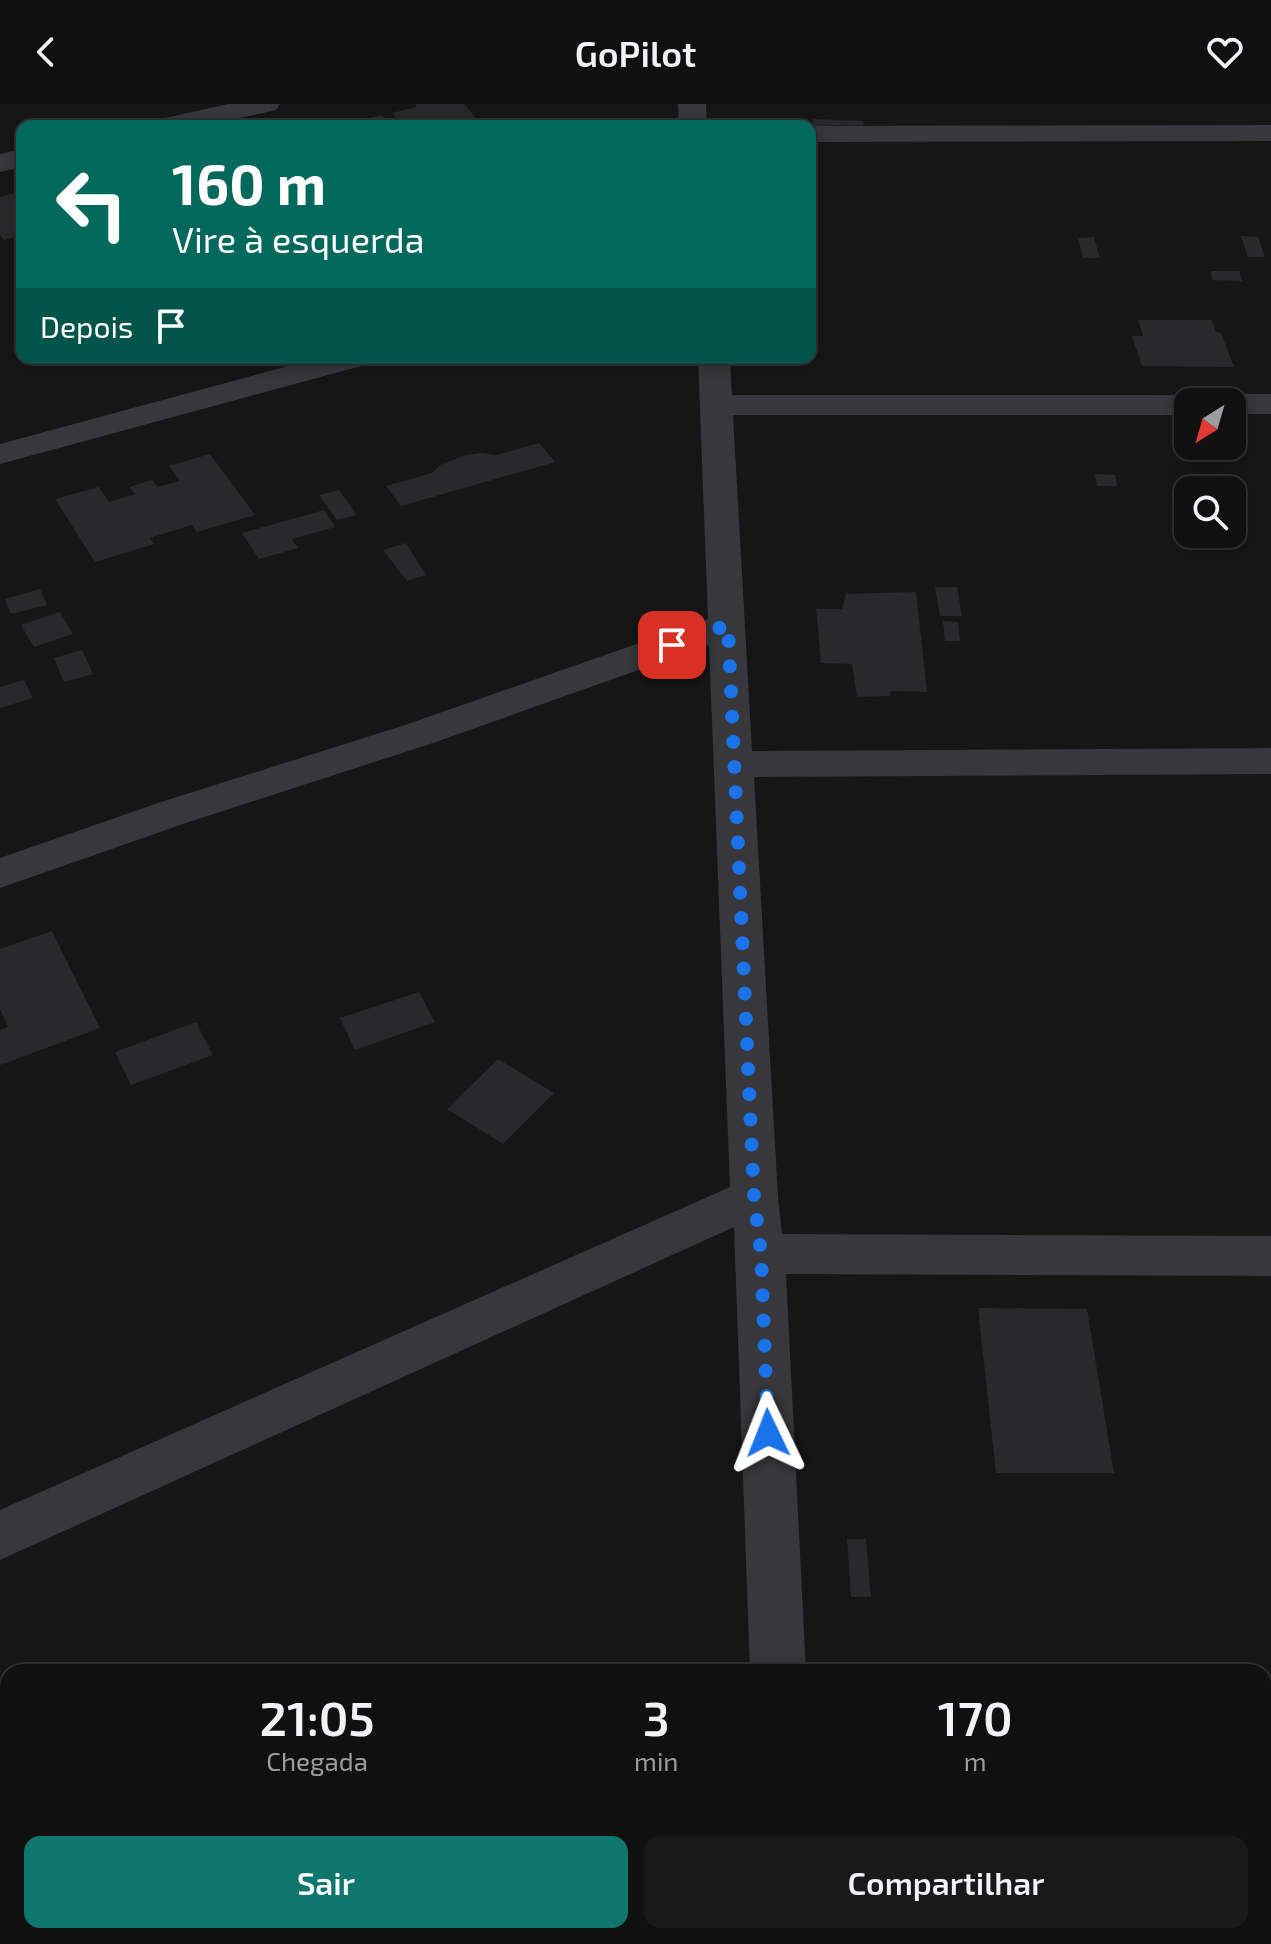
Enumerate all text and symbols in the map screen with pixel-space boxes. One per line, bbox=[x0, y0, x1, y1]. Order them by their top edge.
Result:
icon: back bbox=[24, 30, 68, 74]
icon: heart bbox=[1203, 30, 1247, 74]
text: GoPilot bbox=[575, 31, 696, 74]
text: 160 m bbox=[172, 149, 326, 216]
icon: left bbox=[40, 152, 144, 256]
text: Vire à esquerda bbox=[172, 217, 424, 260]
icon: arrive bbox=[149, 304, 193, 348]
text: Depois bbox=[40, 308, 133, 344]
north arrow bbox=[1174, 388, 1246, 460]
map controls bbox=[1174, 388, 1246, 548]
button: search bbox=[1174, 476, 1246, 548]
pin bbox=[638, 611, 706, 679]
icon: arrive bbox=[650, 623, 694, 667]
position arrow bbox=[726, 1391, 810, 1475]
text: 21:05 bbox=[259, 1688, 375, 1746]
text: 3 bbox=[643, 1688, 670, 1746]
text: 170 bbox=[938, 1688, 1013, 1746]
text: Chegada bbox=[266, 1745, 368, 1776]
text: min bbox=[634, 1745, 678, 1776]
text: m bbox=[964, 1745, 987, 1776]
button: Sair bbox=[24, 1836, 628, 1928]
button: Compartilhar bbox=[644, 1836, 1248, 1928]

